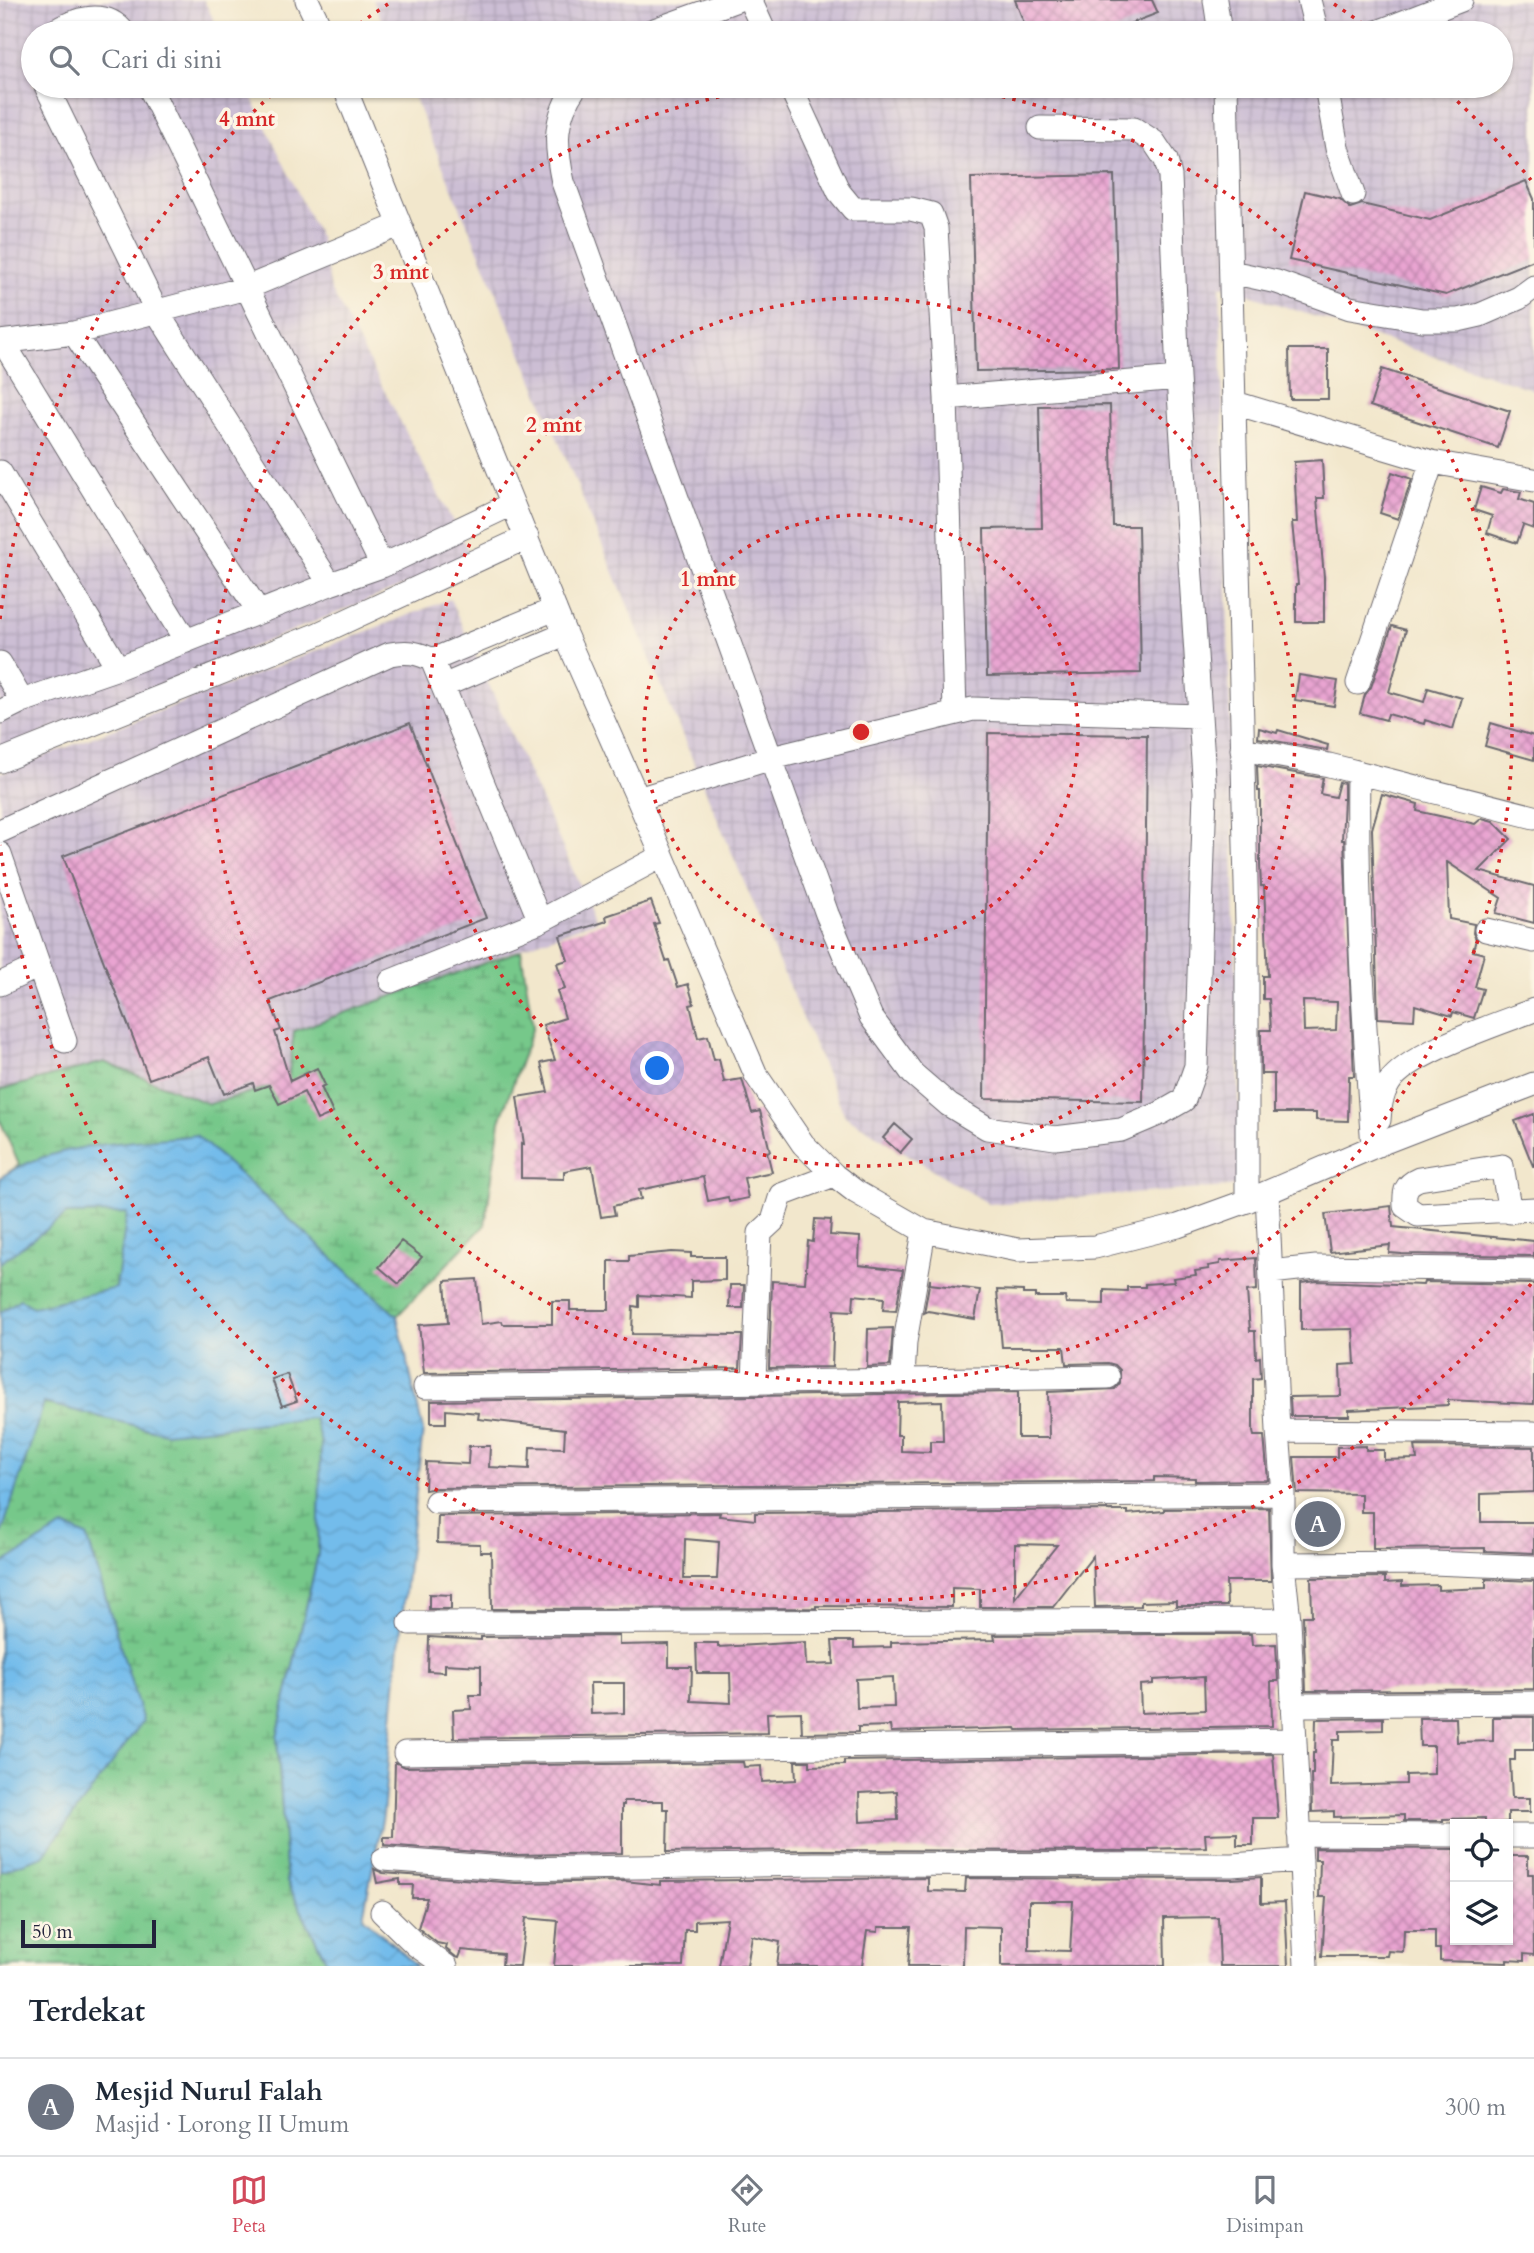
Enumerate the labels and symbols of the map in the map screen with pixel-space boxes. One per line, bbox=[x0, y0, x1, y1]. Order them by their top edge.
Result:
text: 4 mnt bbox=[219, 105, 276, 134]
text: 3 mnt bbox=[373, 258, 430, 287]
text: 2 mnt bbox=[526, 411, 583, 440]
text: 1 mnt bbox=[680, 565, 737, 594]
centre of rings bbox=[849, 720, 873, 744]
your location bbox=[640, 1051, 674, 1085]
pin: A bbox=[1295, 1498, 1341, 1550]
scale bar bbox=[21, 1917, 156, 1949]

